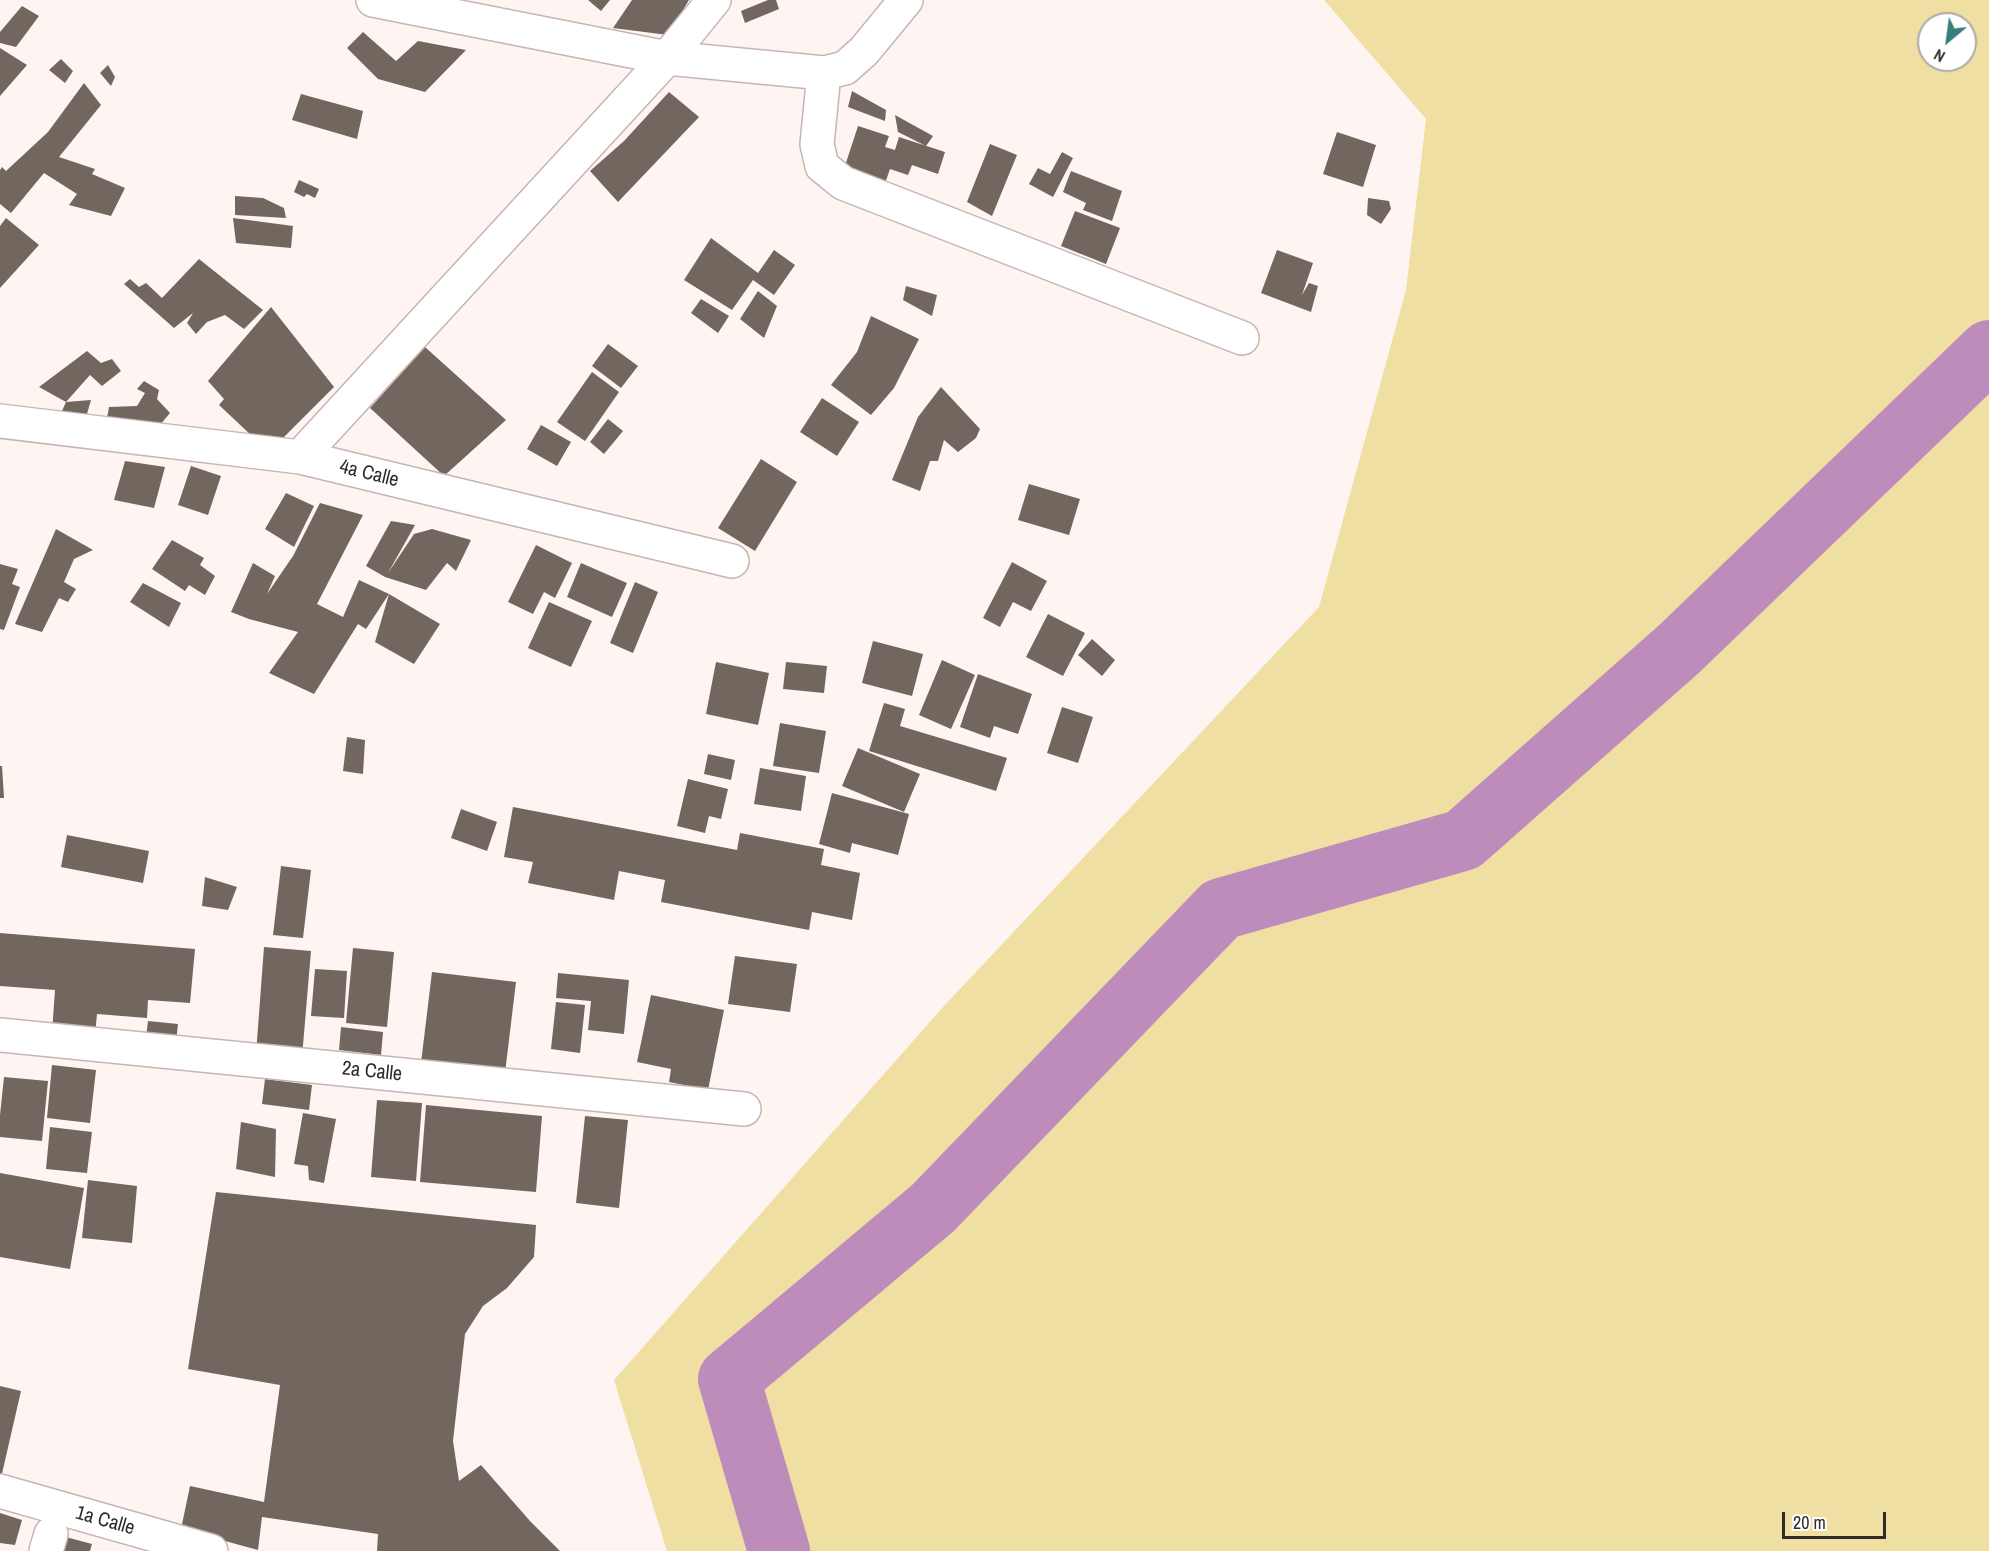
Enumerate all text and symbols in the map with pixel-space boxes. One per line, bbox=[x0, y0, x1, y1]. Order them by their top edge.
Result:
north arrow bbox=[1917, 12, 1977, 72]
text: N bbox=[1930, 44, 1949, 68]
street label: 4a Calle bbox=[337, 455, 401, 493]
street label: 2a Calle bbox=[341, 1057, 403, 1087]
scale bar bbox=[1785, 1500, 1888, 1538]
street label: 1a Calle bbox=[73, 1501, 137, 1541]
text: 20 m bbox=[1793, 1510, 1826, 1535]

